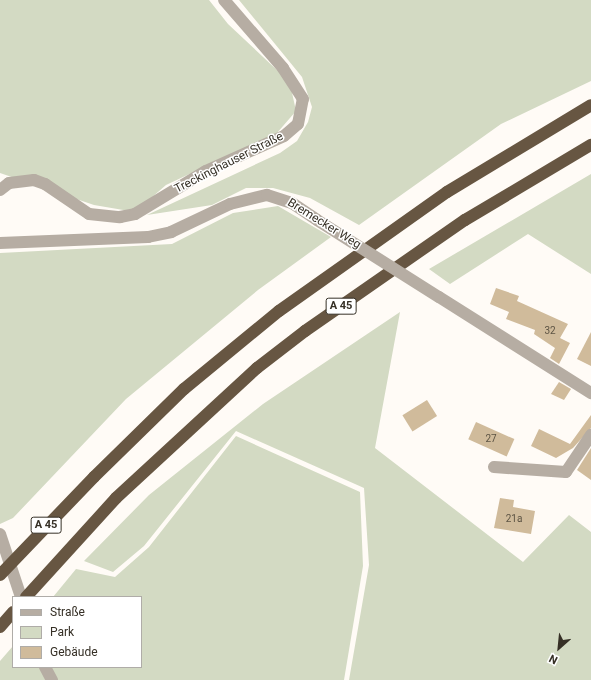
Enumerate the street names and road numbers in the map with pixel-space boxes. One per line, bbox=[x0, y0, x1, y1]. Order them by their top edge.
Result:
street label: Treckinghauser Straße bbox=[172, 129, 286, 197]
street label: Bremecker Weg bbox=[285, 196, 363, 252]
road number: A 45 bbox=[325, 297, 357, 315]
road number: A 45 bbox=[30, 516, 62, 534]

